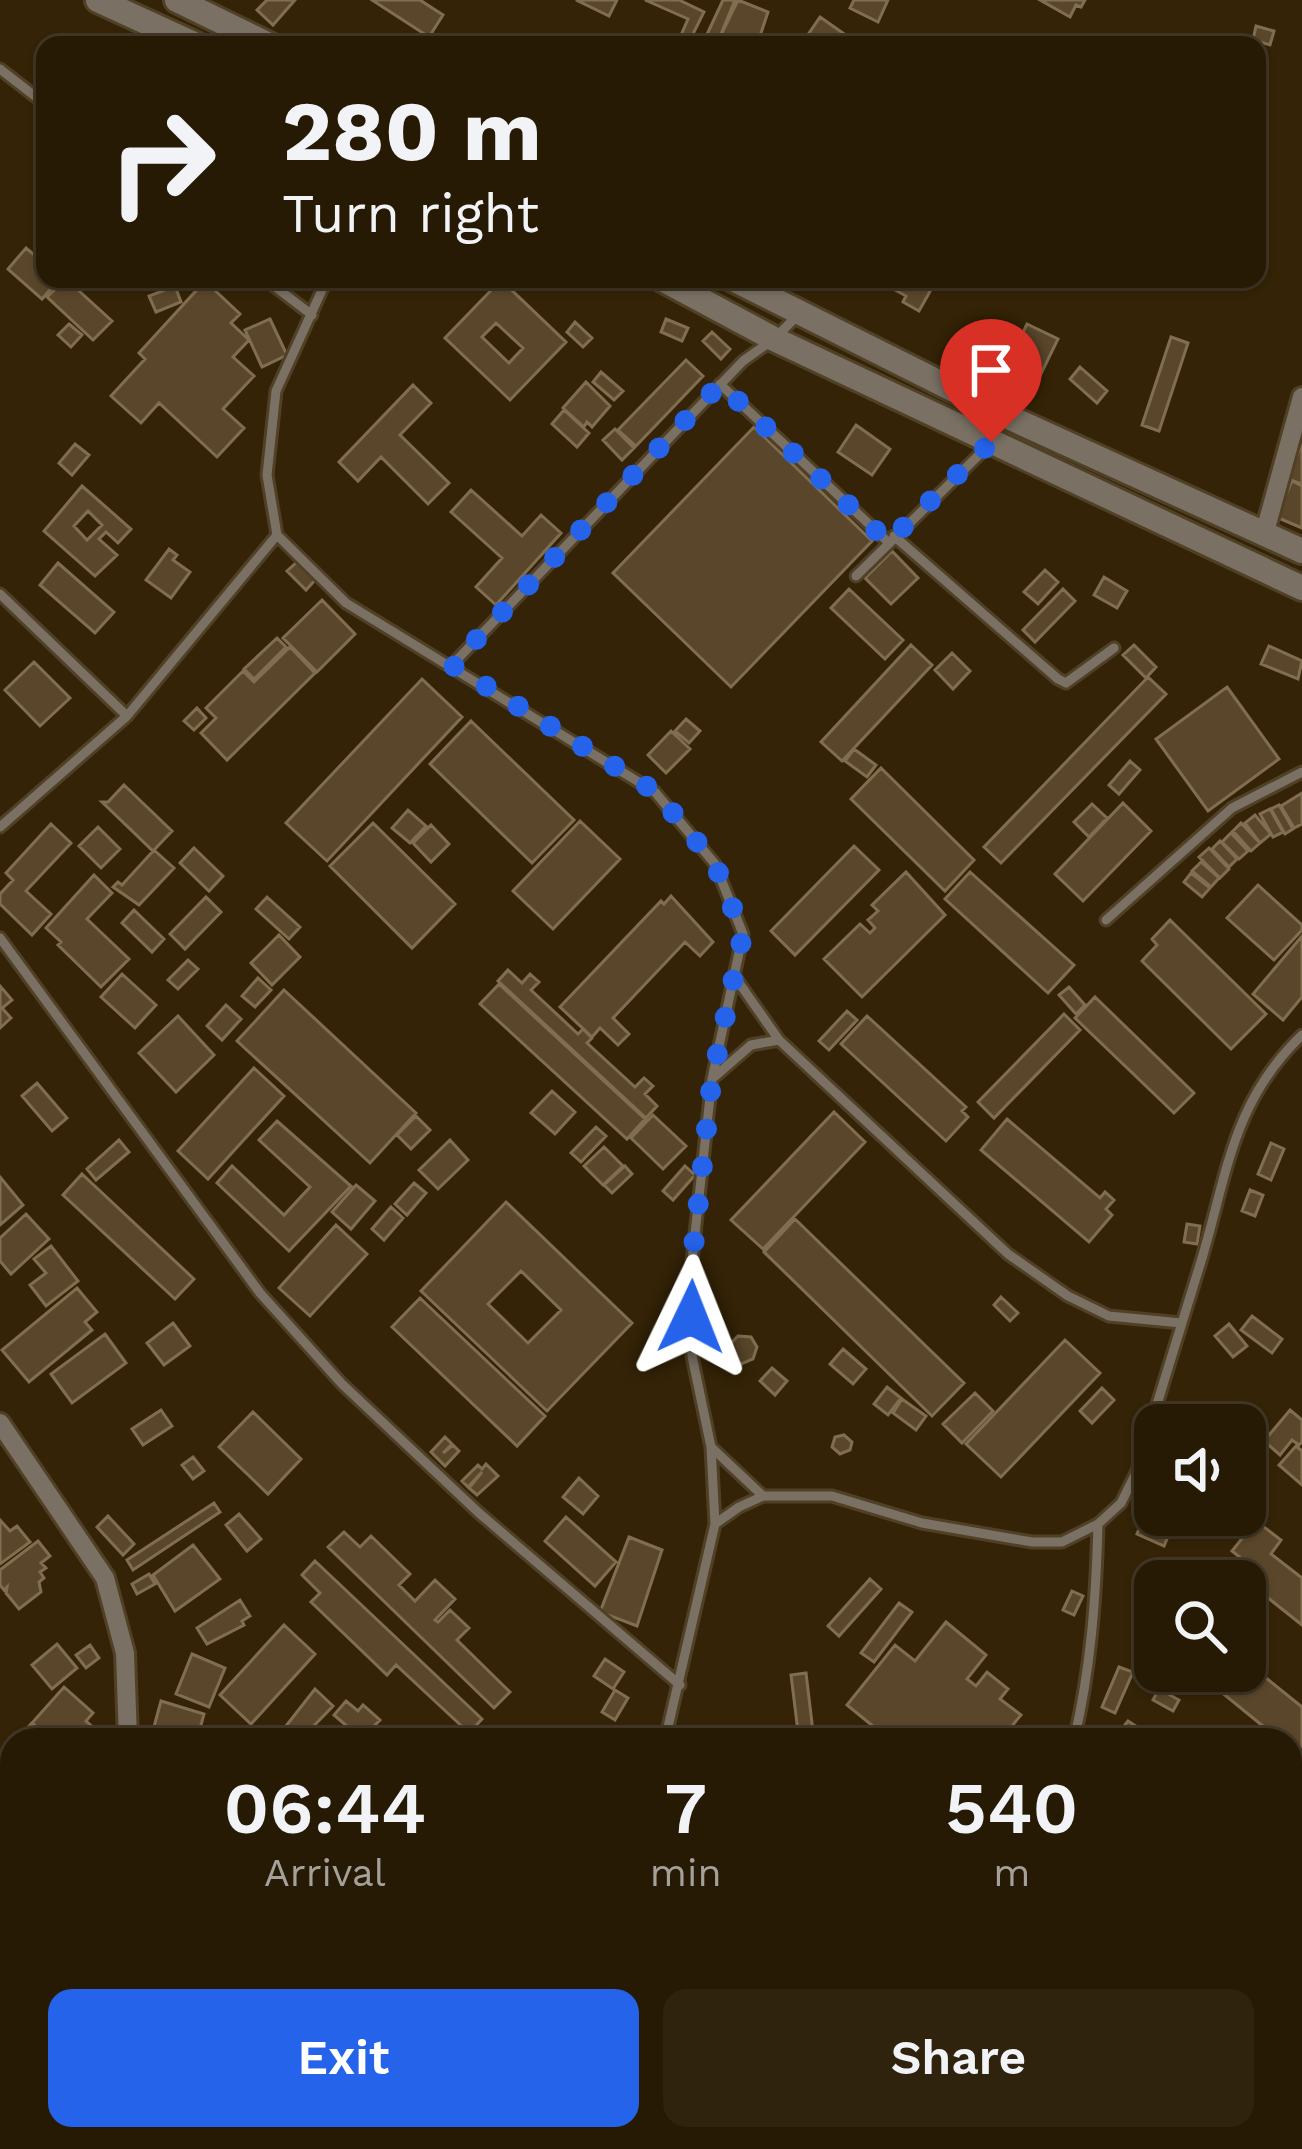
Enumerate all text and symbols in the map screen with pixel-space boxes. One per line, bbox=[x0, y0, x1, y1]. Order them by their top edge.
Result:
text: 280 m bbox=[282, 82, 542, 180]
icon: right bbox=[84, 84, 240, 240]
text: Turn right bbox=[282, 182, 539, 245]
pin bbox=[940, 319, 1042, 442]
icon: arrive bbox=[958, 337, 1024, 403]
position arrow bbox=[628, 1254, 754, 1380]
map controls bbox=[1134, 1404, 1266, 1692]
button: sound bbox=[1134, 1404, 1266, 1536]
button: search bbox=[1134, 1560, 1266, 1692]
text: 06:44 bbox=[224, 1766, 426, 1850]
text: 7 bbox=[664, 1766, 707, 1850]
text: 540 bbox=[945, 1766, 1078, 1850]
text: Arrival bbox=[264, 1850, 386, 1895]
text: min bbox=[650, 1850, 722, 1895]
text: m bbox=[993, 1850, 1030, 1895]
button: Exit bbox=[48, 1989, 639, 2127]
button: Share bbox=[663, 1989, 1254, 2127]

